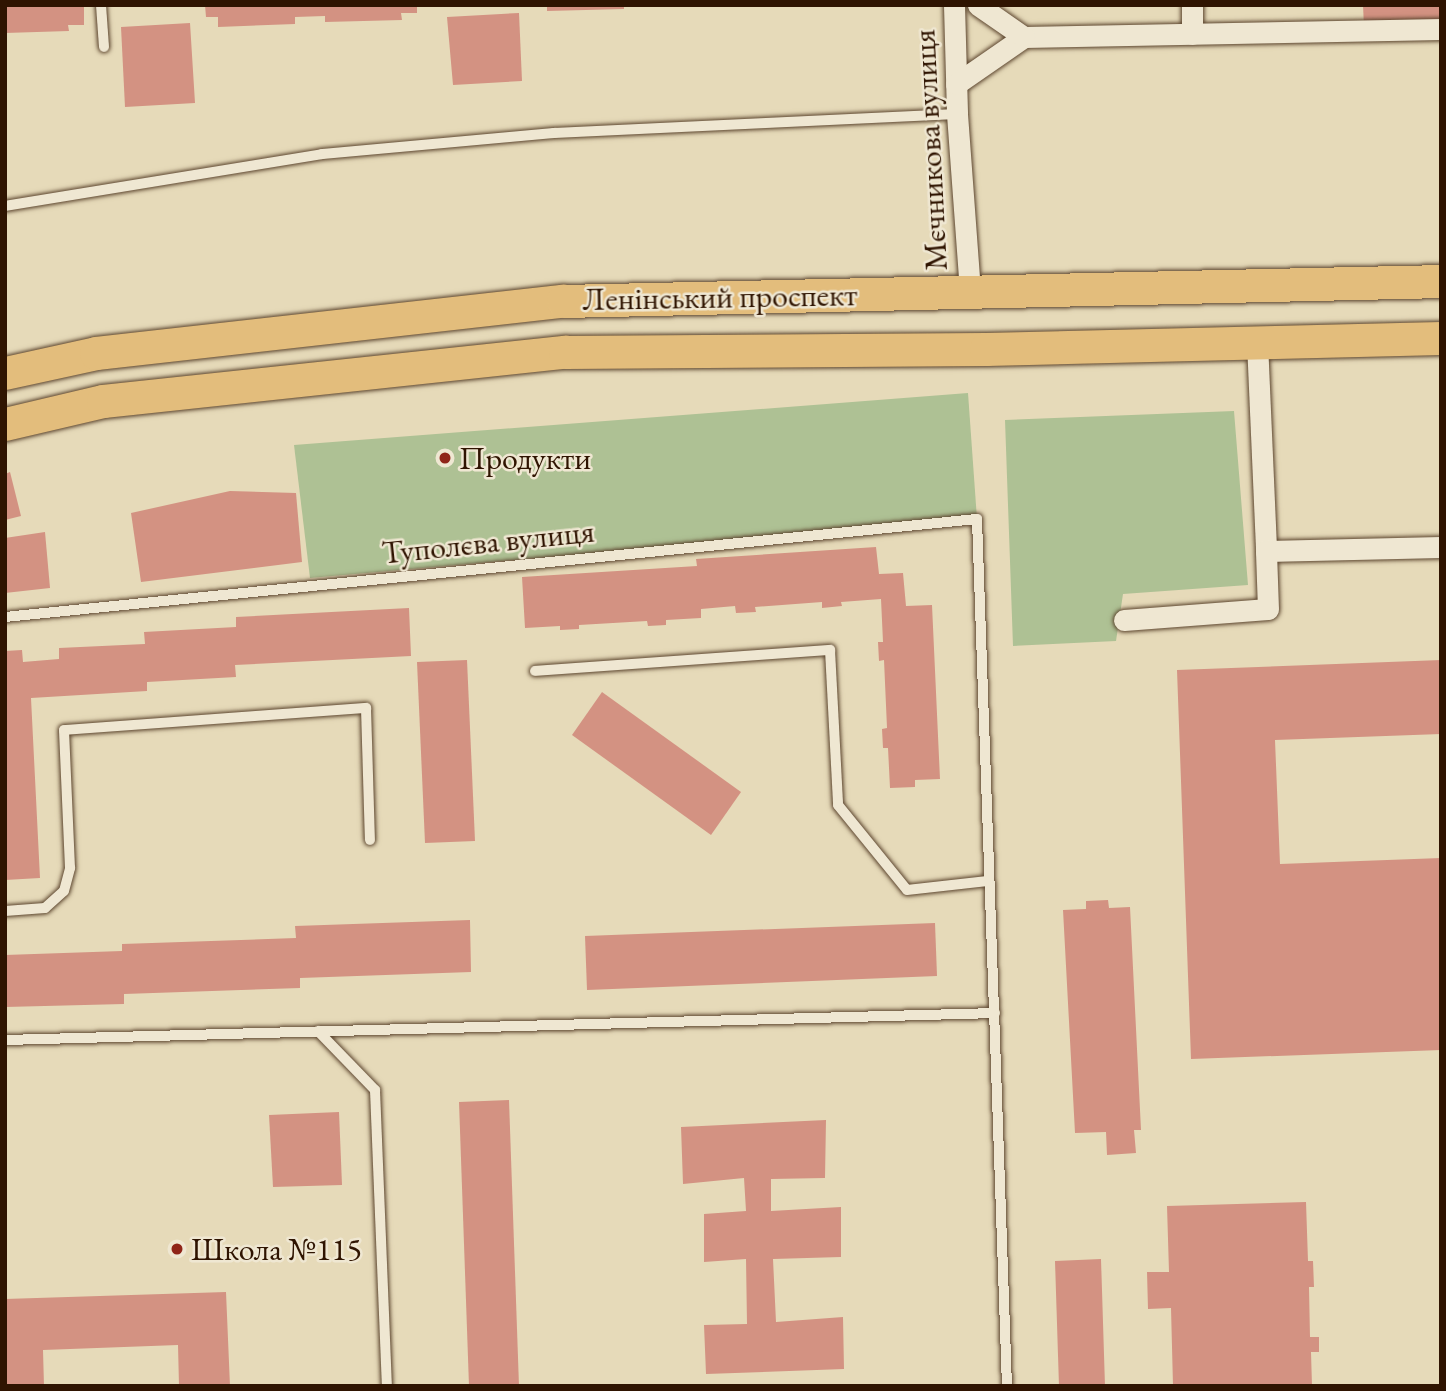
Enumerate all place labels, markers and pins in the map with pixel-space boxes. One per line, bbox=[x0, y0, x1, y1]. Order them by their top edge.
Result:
place label: Продукти bbox=[459, 439, 591, 477]
marker: Продукти bbox=[437, 450, 453, 466]
place label: Школа №115 bbox=[191, 1230, 362, 1268]
marker: Школа №115 bbox=[169, 1241, 185, 1257]

